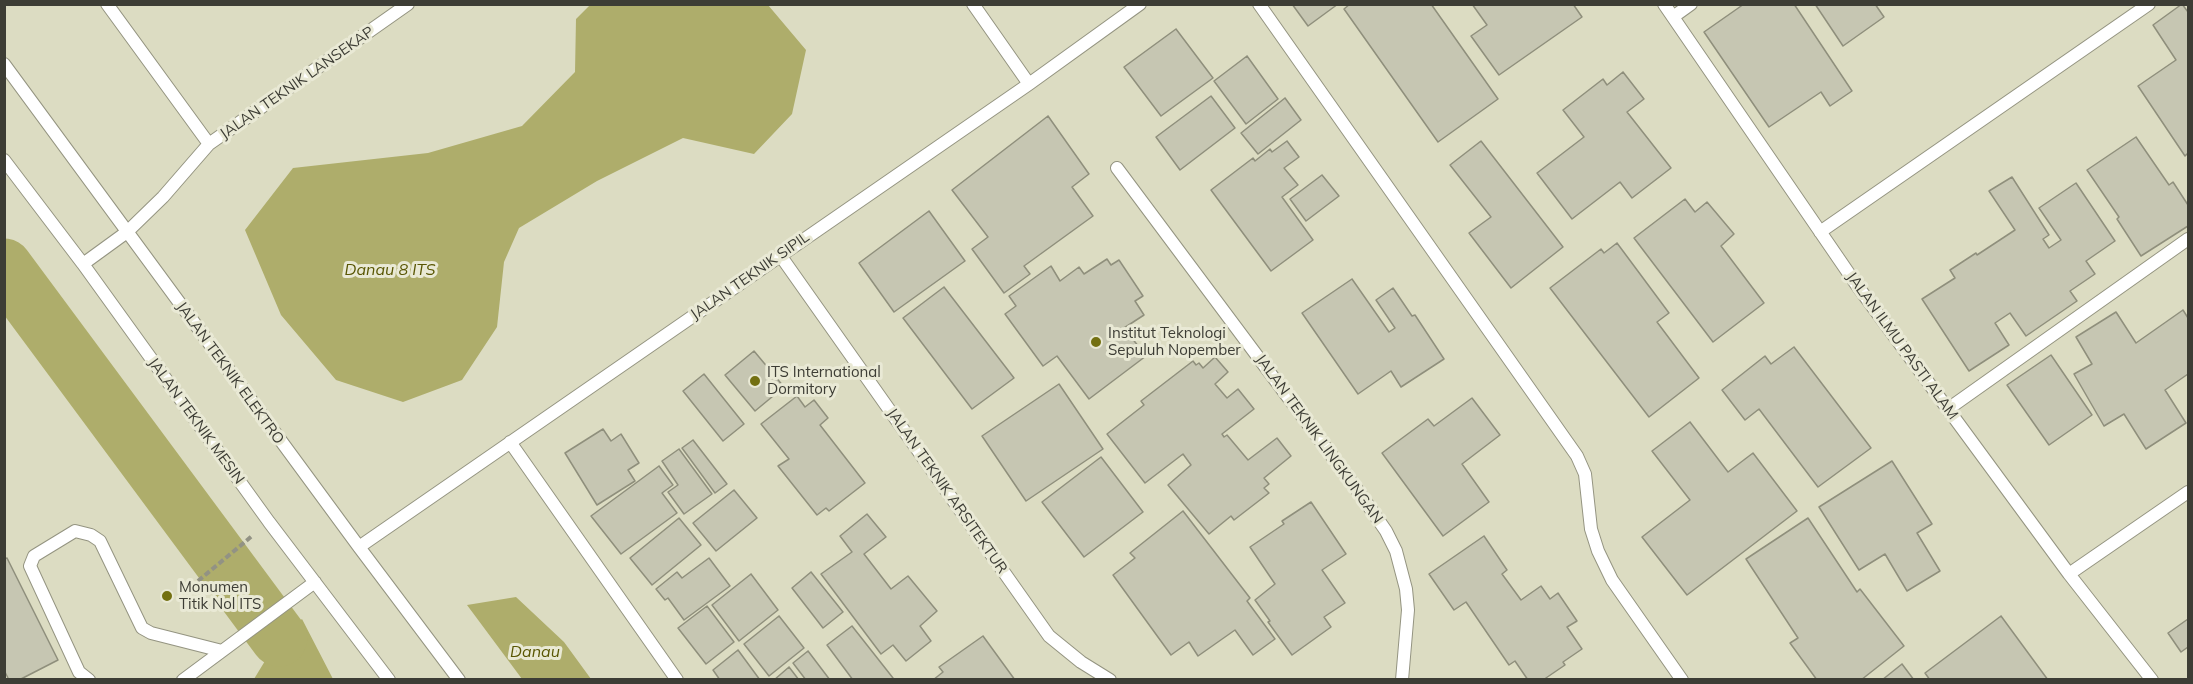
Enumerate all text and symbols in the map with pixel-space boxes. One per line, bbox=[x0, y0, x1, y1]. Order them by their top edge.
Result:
street label: JALAN TEKNIK LANSEKAP bbox=[216, 23, 378, 143]
street label: JALAN TEKNIK SIPIL bbox=[687, 228, 813, 324]
water label: Danau 8 ITS bbox=[344, 260, 436, 280]
street label: JALAN ILMU PASTI ALAM bbox=[1842, 269, 1962, 423]
street label: JALAN TEKNIK ELEKTRO bbox=[172, 298, 288, 448]
place label: Institut Teknologi Sepuluh Nopember bbox=[1108, 324, 1241, 359]
marker: Institut Teknologi Sepuluh Nopember bbox=[1089, 335, 1103, 349]
street label: JALAN TEKNIK LINGKUNGAN bbox=[1252, 351, 1386, 527]
street label: JALAN TEKNIK MESIN bbox=[144, 354, 248, 488]
place label: ITS International Dormitory bbox=[767, 363, 881, 398]
marker: ITS International Dormitory bbox=[748, 374, 762, 388]
street label: JALAN TEKNIK ARSITEKTUR bbox=[883, 405, 1011, 577]
place label: Monumen Titik Nol ITS bbox=[179, 578, 261, 613]
marker: Monumen Titik Nol ITS bbox=[160, 589, 174, 603]
water label: Danau bbox=[510, 642, 560, 662]

